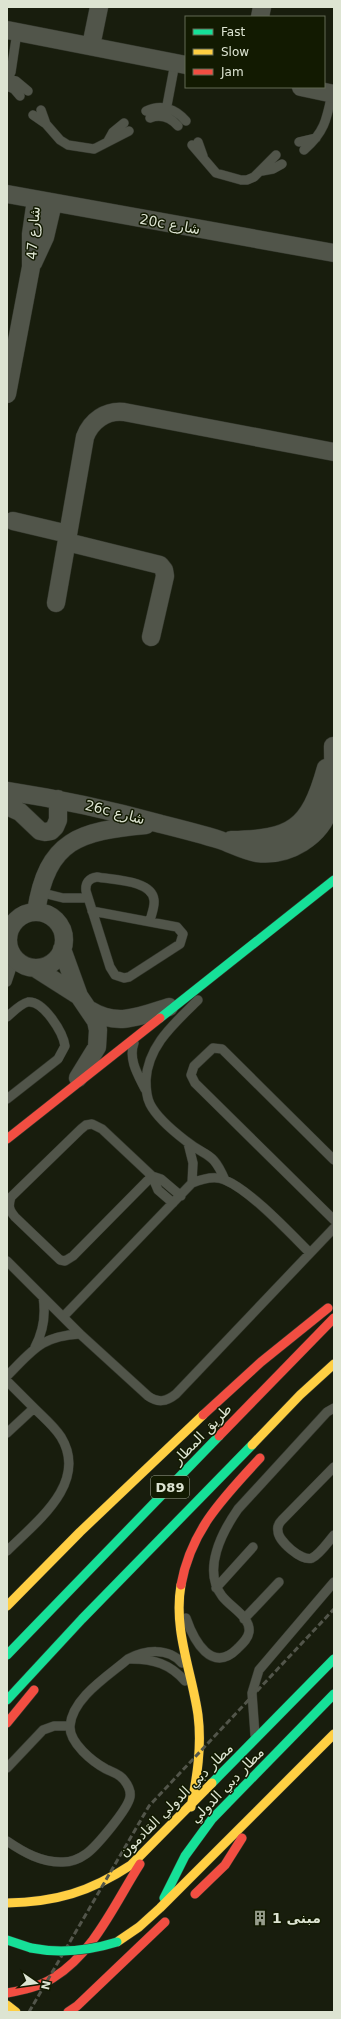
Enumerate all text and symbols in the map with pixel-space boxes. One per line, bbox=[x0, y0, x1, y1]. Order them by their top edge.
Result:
legend bbox=[185, 16, 325, 88]
text: Fast bbox=[221, 25, 245, 39]
text: Slow bbox=[221, 45, 249, 59]
text: Jam bbox=[220, 65, 244, 79]
street label: شارع 47 bbox=[23, 206, 44, 260]
street label: 20c شارع bbox=[138, 211, 201, 238]
street label: 26c شارع bbox=[83, 797, 147, 828]
street label: طريق المطار bbox=[169, 1401, 235, 1469]
road number: D89 bbox=[151, 1476, 189, 1498]
street label: مطار دبي الدولي القادمون bbox=[116, 1740, 237, 1861]
street label: مطار دبي الدولي bbox=[187, 1744, 268, 1827]
building icon: مبنى 1 bbox=[251, 1909, 269, 1927]
place label: مبنى 1 bbox=[272, 1910, 321, 1926]
north arrow bbox=[16, 1963, 56, 2003]
text: N bbox=[38, 1979, 53, 1991]

